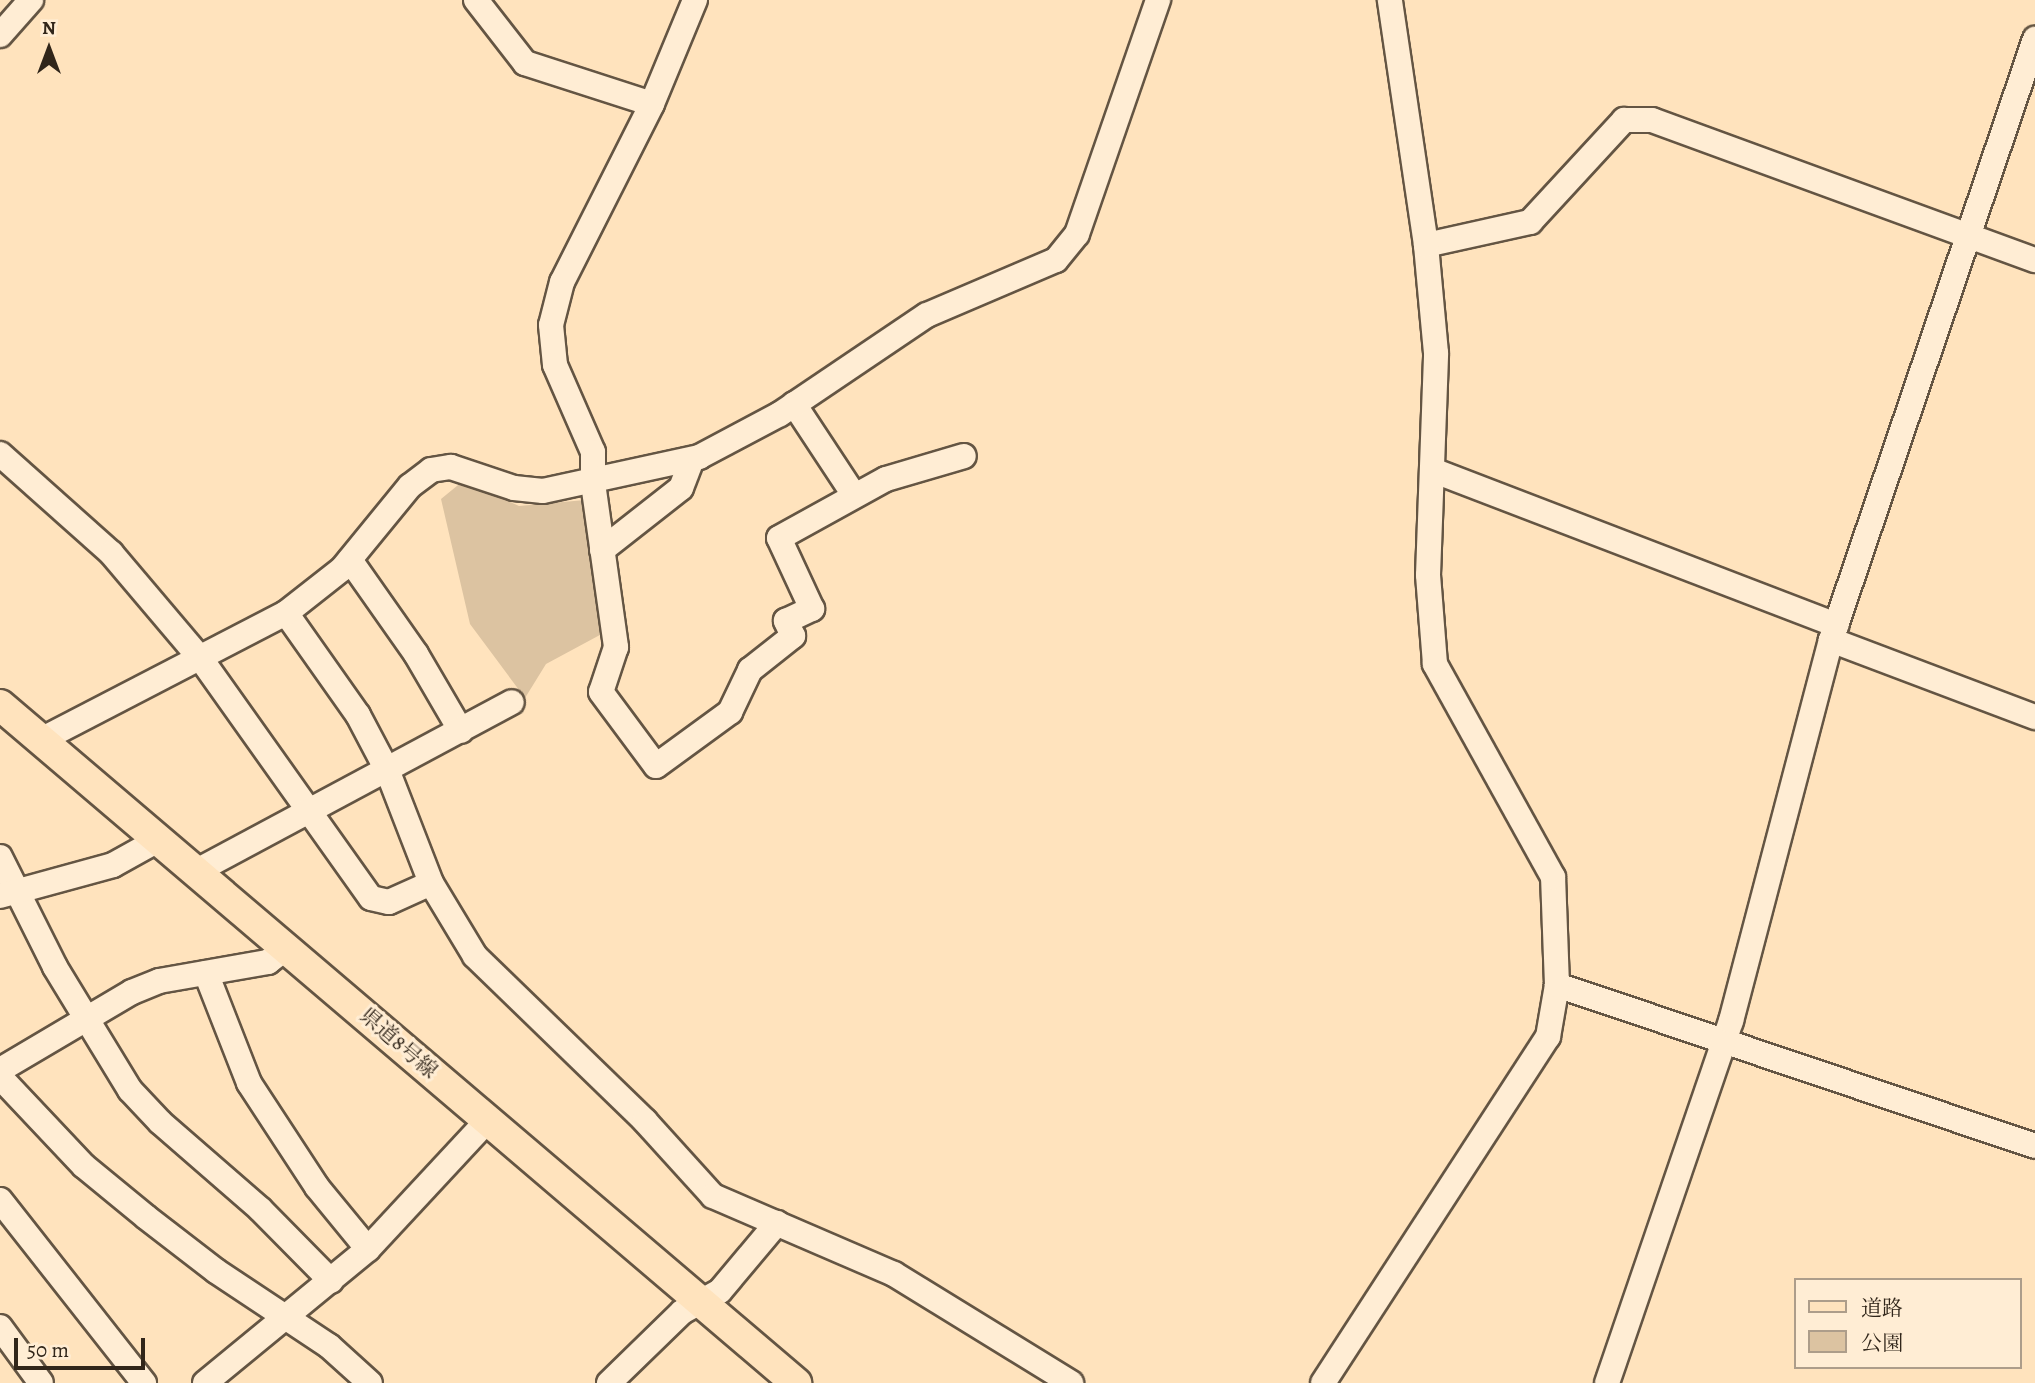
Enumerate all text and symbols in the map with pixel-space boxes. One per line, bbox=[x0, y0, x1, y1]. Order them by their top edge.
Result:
north arrow bbox=[14, 14, 84, 84]
text: N bbox=[42, 15, 56, 41]
street label: 県道8号線 bbox=[355, 1003, 443, 1083]
legend bbox=[1794, 1278, 2021, 1369]
text: 道路 bbox=[1861, 1294, 1903, 1322]
scale bar bbox=[18, 1324, 149, 1368]
text: 公園 bbox=[1861, 1329, 1903, 1357]
text: 50 m bbox=[27, 1336, 69, 1364]

